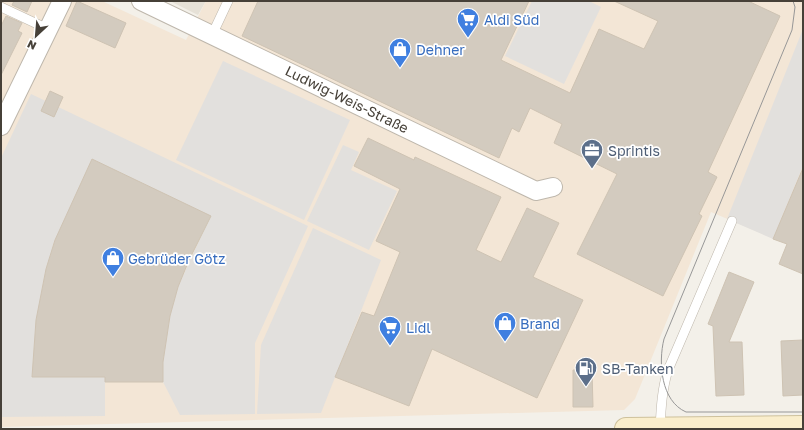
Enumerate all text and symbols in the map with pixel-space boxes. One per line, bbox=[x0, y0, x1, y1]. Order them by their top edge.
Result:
supermarket icon: Aldi Süd bbox=[455, 6, 481, 39]
place label: Aldi Süd bbox=[484, 11, 539, 28]
north arrow bbox=[16, 16, 56, 56]
shop icon: Dehner bbox=[387, 36, 413, 69]
text: N bbox=[25, 38, 38, 53]
place label: Dehner bbox=[416, 41, 465, 58]
street label: Ludwig-Weis-Straße bbox=[283, 62, 411, 136]
office icon: Sprintis bbox=[579, 137, 605, 170]
place label: Sprintis bbox=[608, 142, 660, 159]
shop icon: Gebrüder Götz bbox=[100, 245, 126, 278]
place label: Gebrüder Götz bbox=[128, 250, 226, 267]
shop icon: Brand bbox=[492, 310, 518, 343]
supermarket icon: Lidl bbox=[377, 314, 403, 347]
place label: Brand bbox=[520, 315, 560, 332]
place label: Lidl bbox=[406, 319, 431, 336]
fuel station icon: SB-Tanken bbox=[573, 355, 599, 388]
place label: SB-Tanken bbox=[602, 360, 674, 377]

